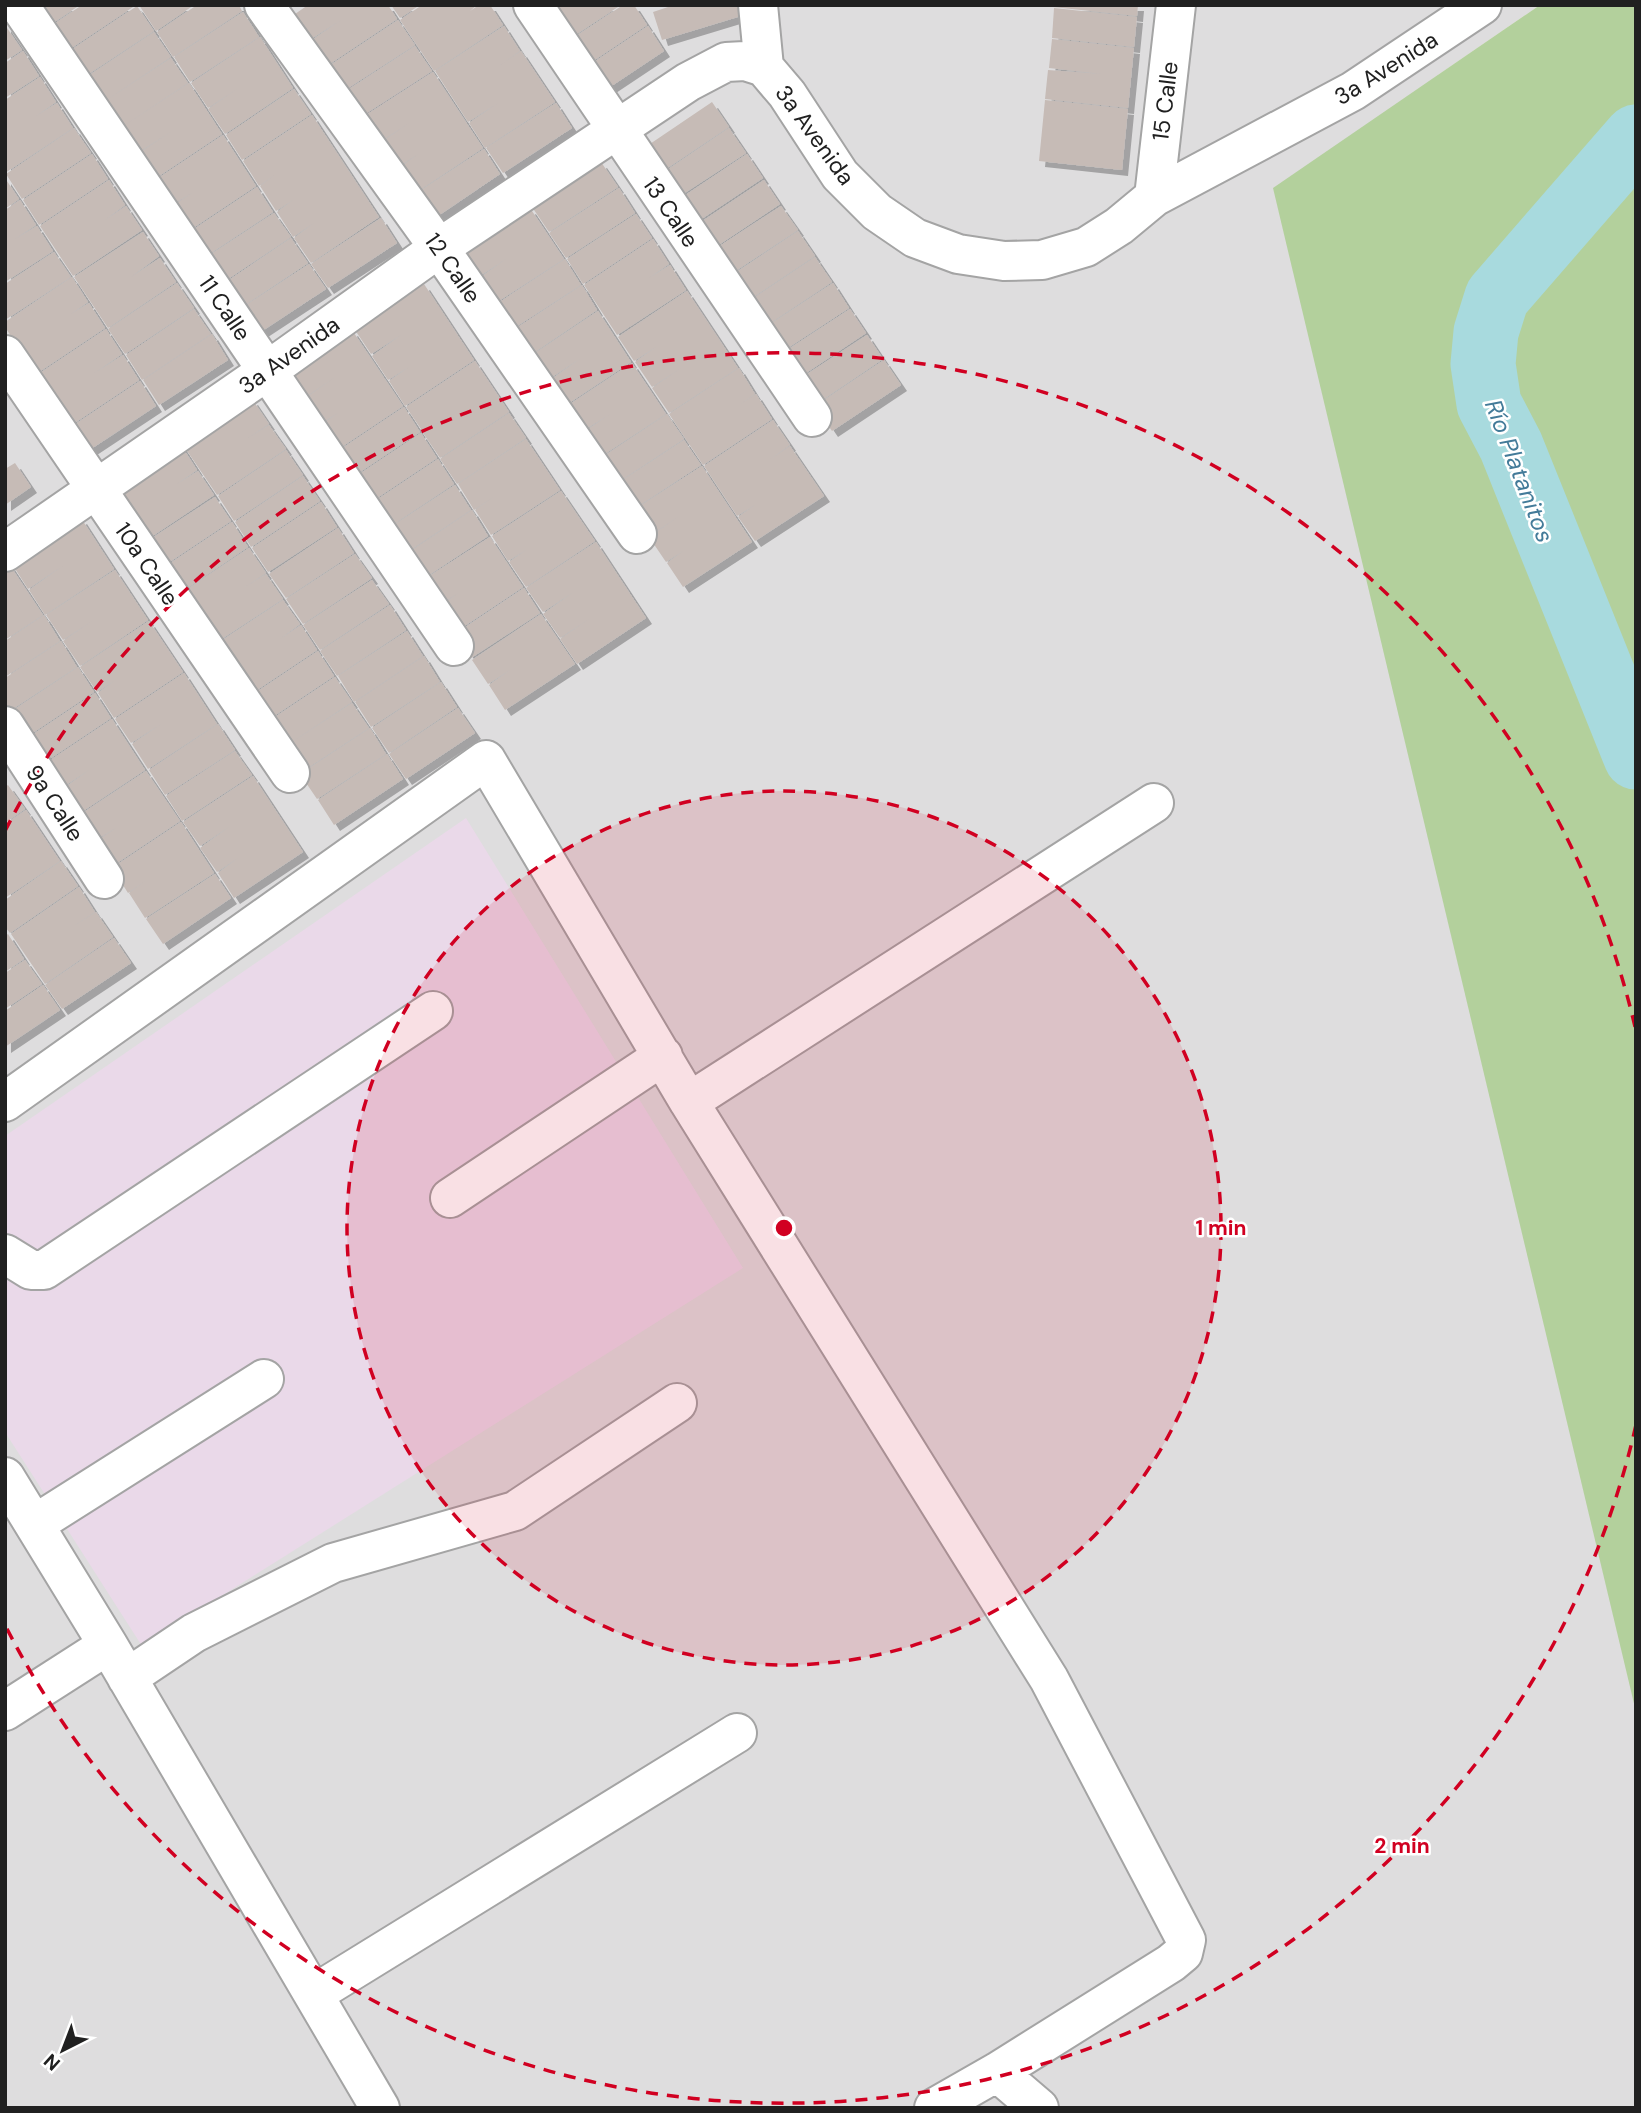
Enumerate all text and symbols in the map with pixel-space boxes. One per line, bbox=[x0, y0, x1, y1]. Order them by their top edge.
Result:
street label: 3a Avenida bbox=[1329, 24, 1443, 112]
street label: 15 Calle bbox=[1145, 60, 1185, 142]
street label: 3a Avenida bbox=[769, 79, 861, 191]
street label: 13 Calle bbox=[636, 171, 706, 253]
street label: 12 Calle bbox=[418, 227, 488, 309]
street label: 11 Calle bbox=[192, 269, 258, 347]
street label: 3a Avenida bbox=[233, 309, 345, 401]
water label: Río Platanitos bbox=[1478, 395, 1561, 547]
street label: 10a Calle bbox=[108, 517, 186, 611]
street label: 9a Calle bbox=[19, 759, 91, 847]
text: 1 min bbox=[1195, 1214, 1247, 1242]
centre of rings bbox=[772, 1216, 796, 1240]
text: 2 min bbox=[1374, 1832, 1430, 1860]
north arrow bbox=[28, 2015, 98, 2085]
text: N bbox=[38, 2048, 65, 2076]

